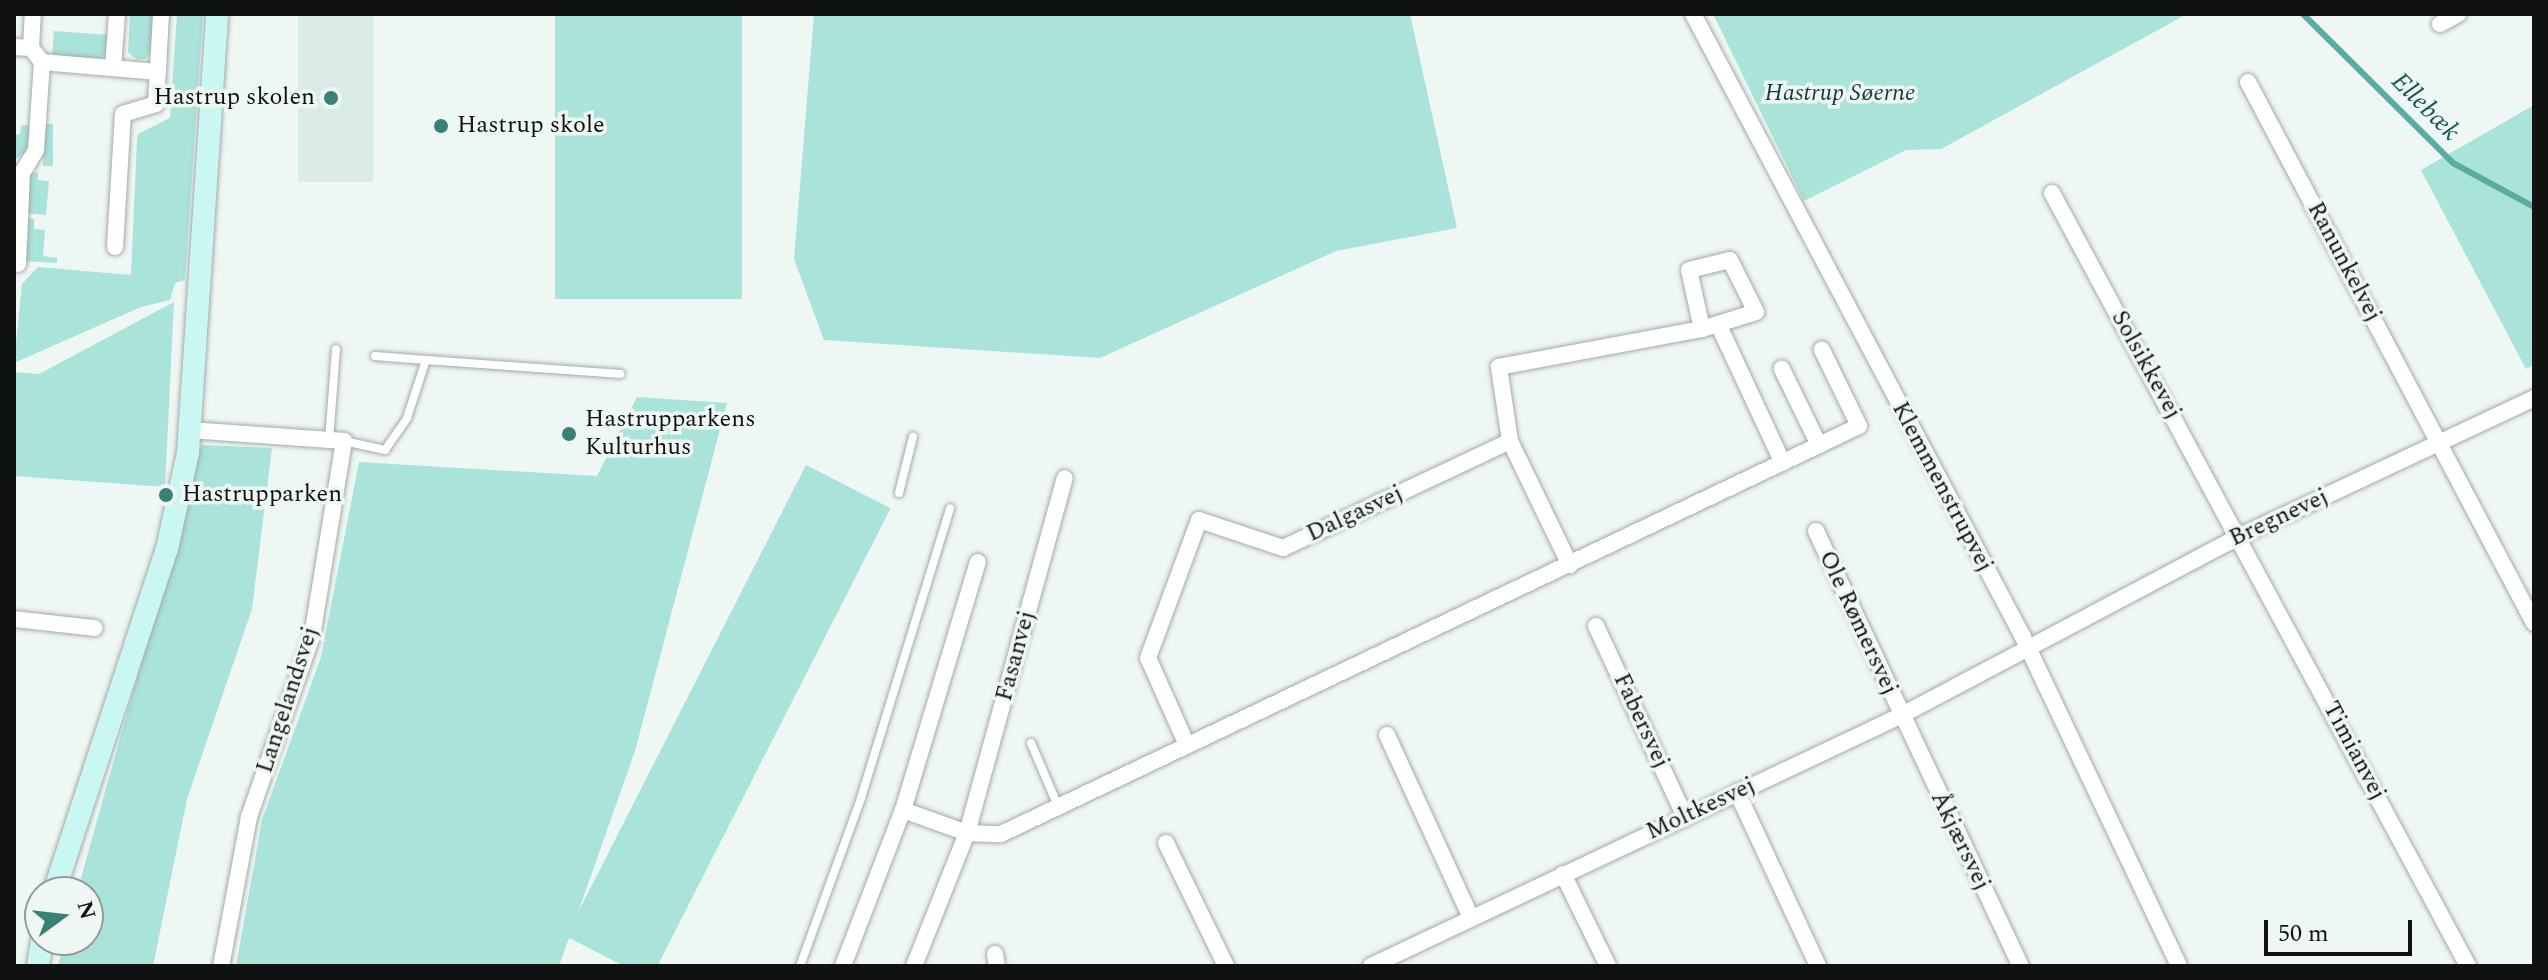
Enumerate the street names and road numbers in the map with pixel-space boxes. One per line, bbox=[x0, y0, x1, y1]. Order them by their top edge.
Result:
street label: Ranunkelvej bbox=[2300, 197, 2388, 327]
street label: Solsikkevej bbox=[2104, 306, 2188, 424]
street label: Klemmenstrupvej bbox=[1885, 397, 1999, 577]
street label: Dalgasvej bbox=[1302, 479, 1408, 549]
street label: Bregnevej bbox=[2225, 483, 2333, 553]
street label: Ole Rømersvej bbox=[1812, 546, 1904, 700]
street label: Fasanvej bbox=[990, 608, 1042, 704]
street label: Langelandsvej bbox=[251, 623, 325, 777]
street label: Fabersvej bbox=[1606, 669, 1676, 773]
street label: Timianvej bbox=[2316, 697, 2392, 805]
street label: Moltkesvej bbox=[1642, 771, 1760, 847]
street label: Åkjærsvej bbox=[1924, 787, 1996, 895]

